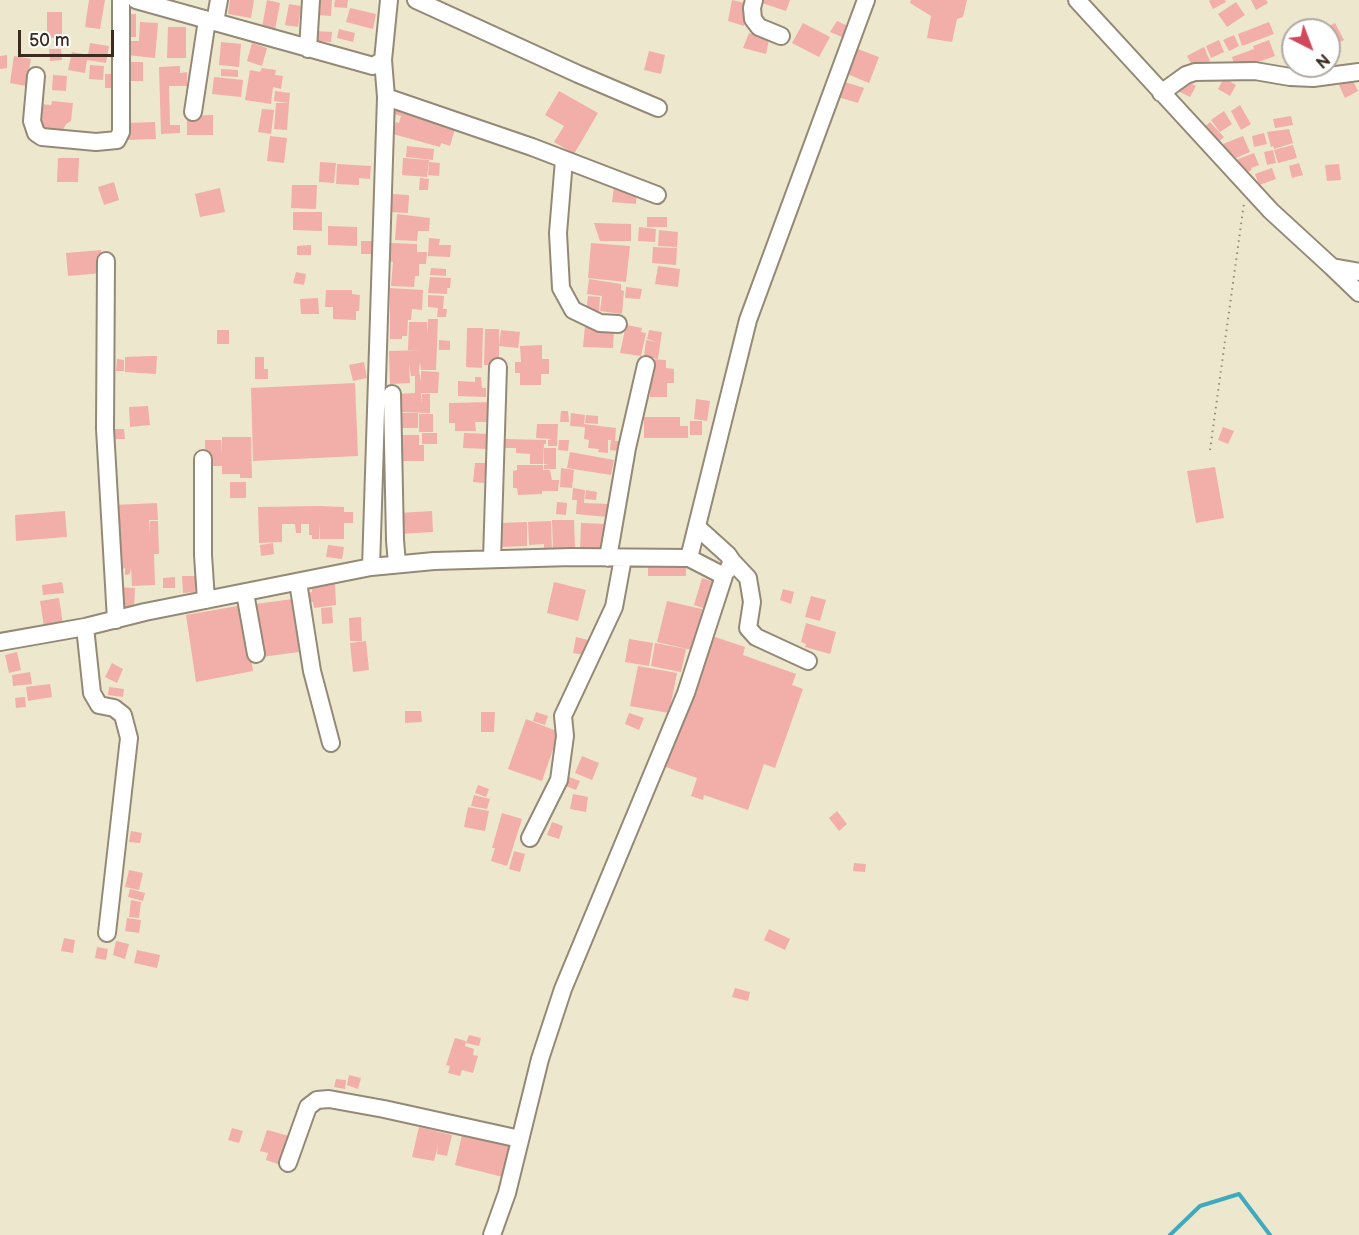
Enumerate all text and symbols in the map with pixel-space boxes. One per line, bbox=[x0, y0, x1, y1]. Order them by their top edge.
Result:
scale bar bbox=[21, 18, 117, 56]
north arrow bbox=[1281, 18, 1341, 78]
text: 50 m bbox=[29, 30, 70, 51]
text: N bbox=[1311, 49, 1333, 71]

